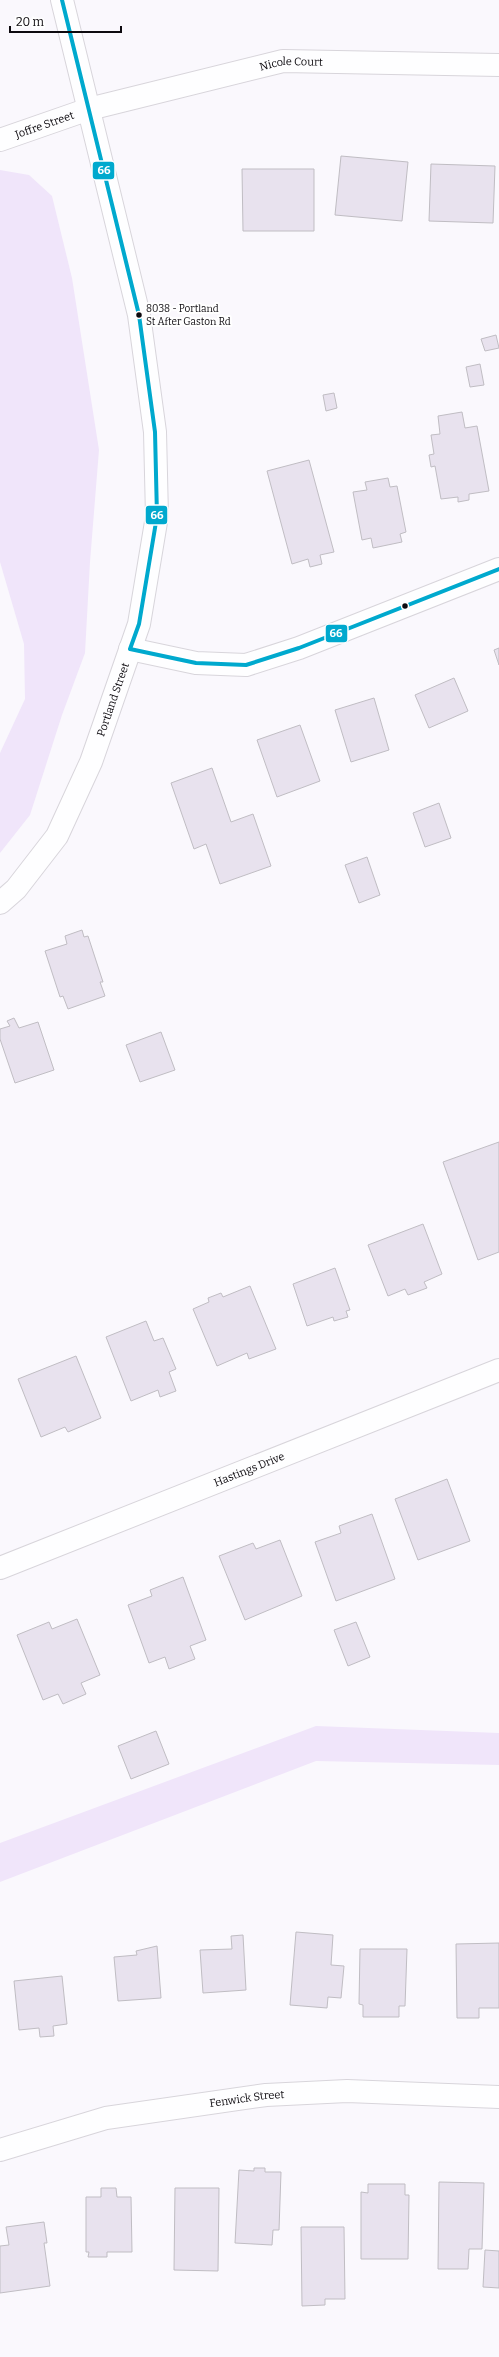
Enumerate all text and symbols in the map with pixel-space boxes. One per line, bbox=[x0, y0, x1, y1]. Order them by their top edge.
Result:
scale bar bbox=[10, 8, 121, 34]
text: 20 m bbox=[16, 15, 45, 29]
street label: Nicole Court bbox=[258, 54, 323, 73]
street label: Joffre Street bbox=[12, 108, 76, 141]
line badge: 66 bbox=[92, 161, 115, 180]
text: 66 bbox=[97, 164, 111, 177]
place label: 8038 - Portland St After Gaston Rd bbox=[146, 303, 231, 328]
marker: 8038 - Portland St After Gaston Rd bbox=[134, 310, 144, 320]
line badge: 66 bbox=[145, 505, 168, 525]
text: 66 bbox=[150, 509, 164, 522]
unlabelled marker bbox=[400, 601, 410, 611]
line badge: 66 bbox=[325, 624, 348, 643]
text: 66 bbox=[329, 627, 343, 640]
street label: Portland Street bbox=[94, 661, 132, 738]
street label: Hastings Drive bbox=[212, 1449, 286, 1489]
street label: Fenwick Street bbox=[209, 2088, 285, 2110]

